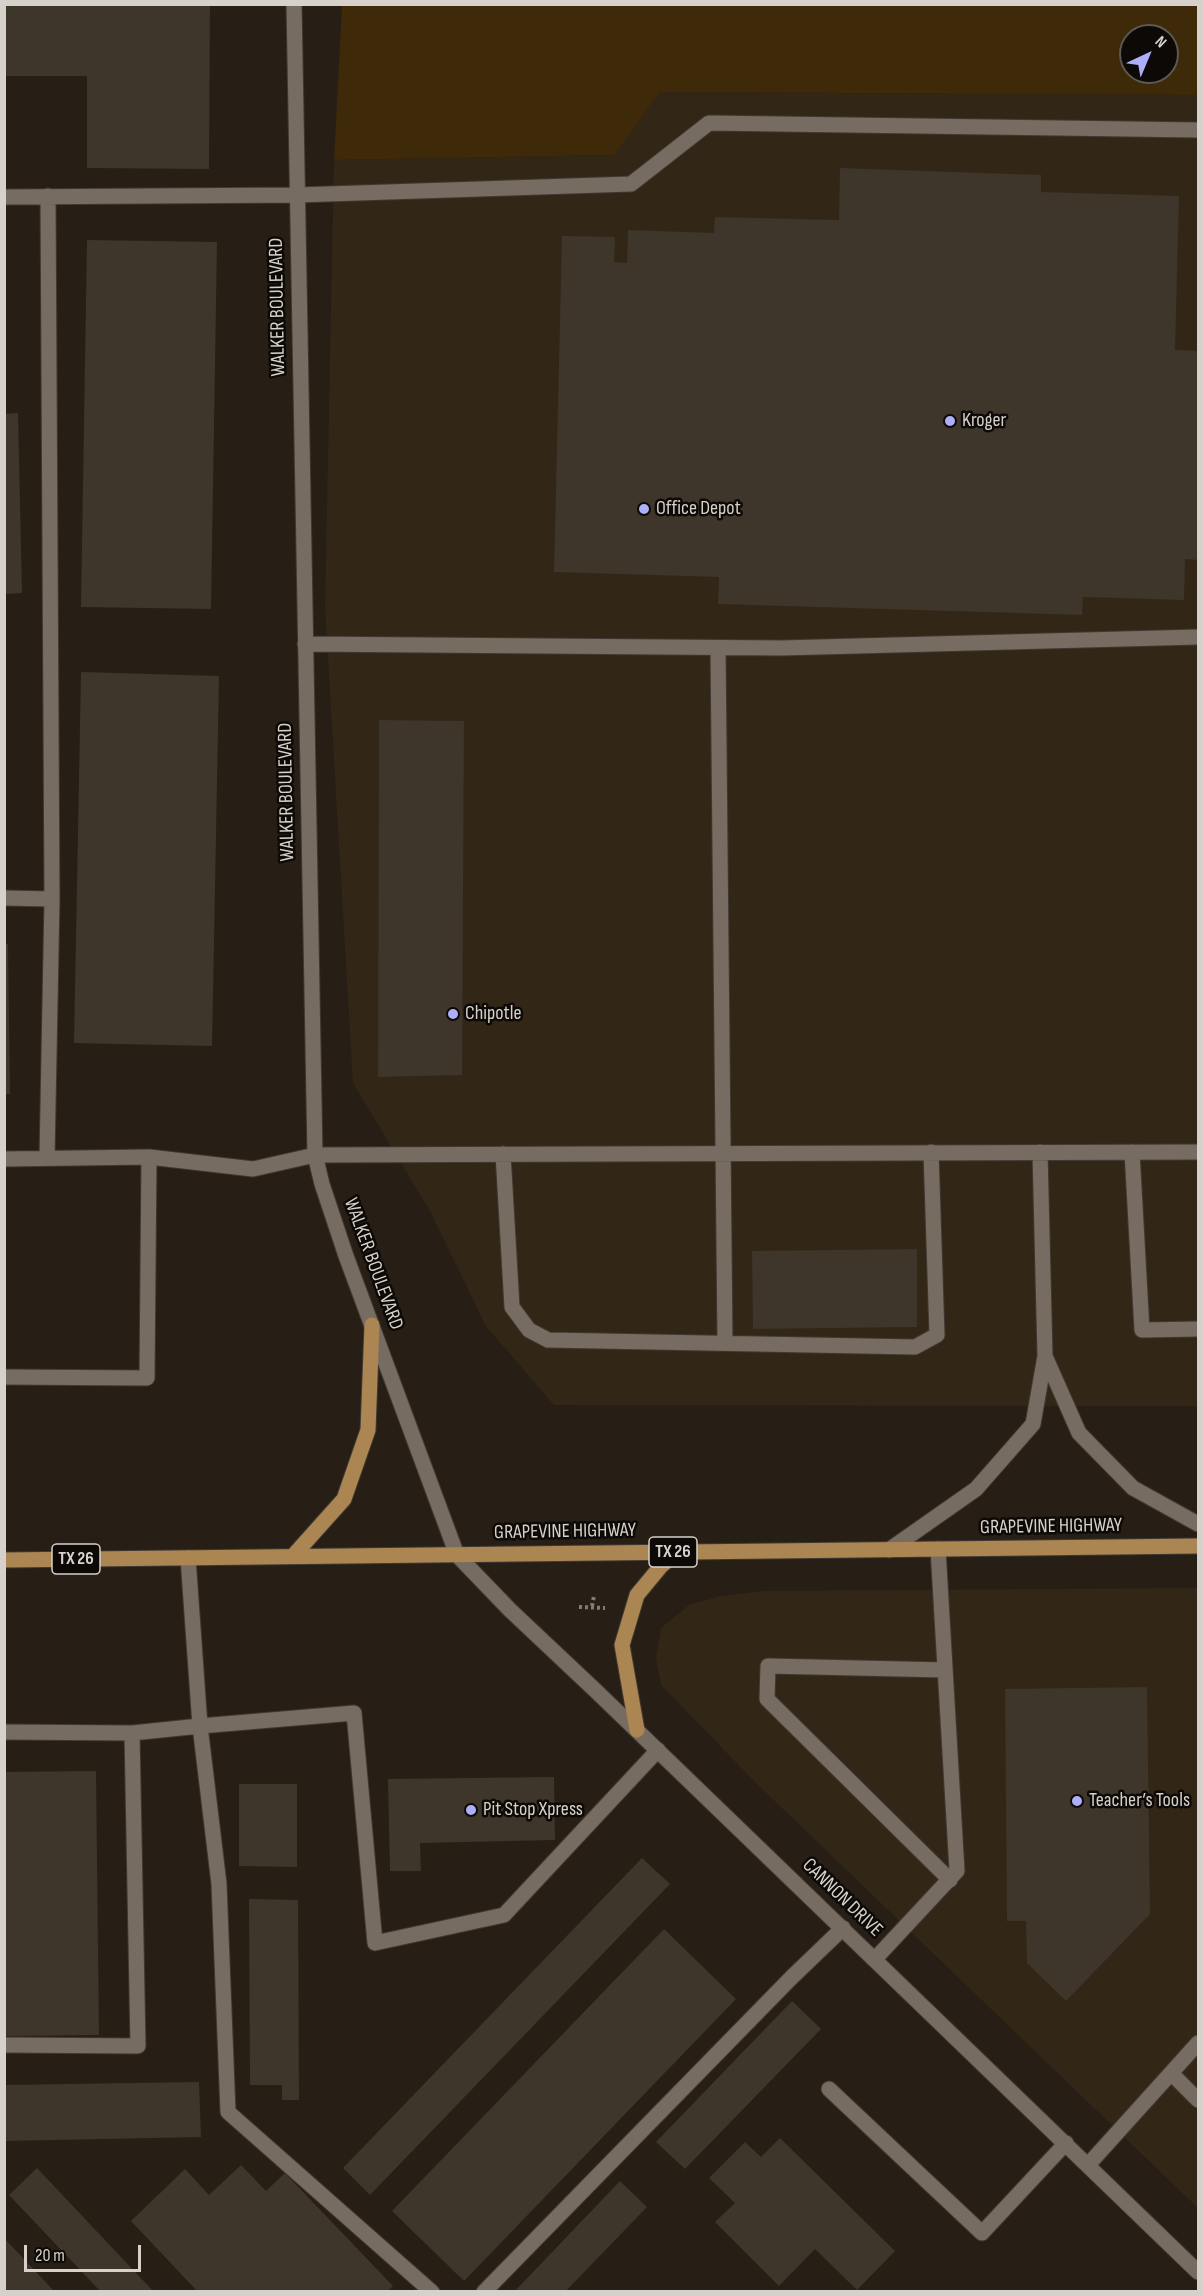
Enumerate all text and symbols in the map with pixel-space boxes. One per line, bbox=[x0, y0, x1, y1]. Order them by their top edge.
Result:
north arrow bbox=[1119, 24, 1179, 84]
text: N bbox=[1151, 32, 1170, 52]
street label: WALKER BOULEVARD bbox=[265, 238, 291, 376]
place label: Kroger bbox=[962, 409, 1006, 433]
marker: Kroger bbox=[943, 414, 957, 428]
place label: Office Depot bbox=[656, 497, 741, 521]
marker: Office Depot bbox=[637, 502, 651, 516]
street label: WALKER BOULEVARD bbox=[274, 723, 300, 861]
place label: Chipotle bbox=[465, 1002, 521, 1026]
marker: Chipotle bbox=[446, 1007, 460, 1021]
street label: WALKER BOULEVARD bbox=[338, 1195, 408, 1333]
street label: GRAPEVINE HIGHWAY bbox=[980, 1514, 1122, 1540]
street label: GRAPEVINE HIGHWAY bbox=[494, 1519, 636, 1545]
road number: TX 26 bbox=[649, 1537, 697, 1567]
road number: TX 26 bbox=[52, 1544, 100, 1574]
place label: Teacher’s Tools bbox=[1089, 1789, 1190, 1813]
marker: Teacher’s Tools bbox=[1070, 1794, 1084, 1808]
place label: Pit Stop Xpress bbox=[483, 1798, 583, 1822]
marker: Pit Stop Xpress bbox=[464, 1803, 478, 1817]
street label: CANNON DRIVE bbox=[797, 1854, 887, 1942]
scale bar bbox=[27, 2233, 144, 2271]
text: 20 m bbox=[35, 2245, 65, 2266]

